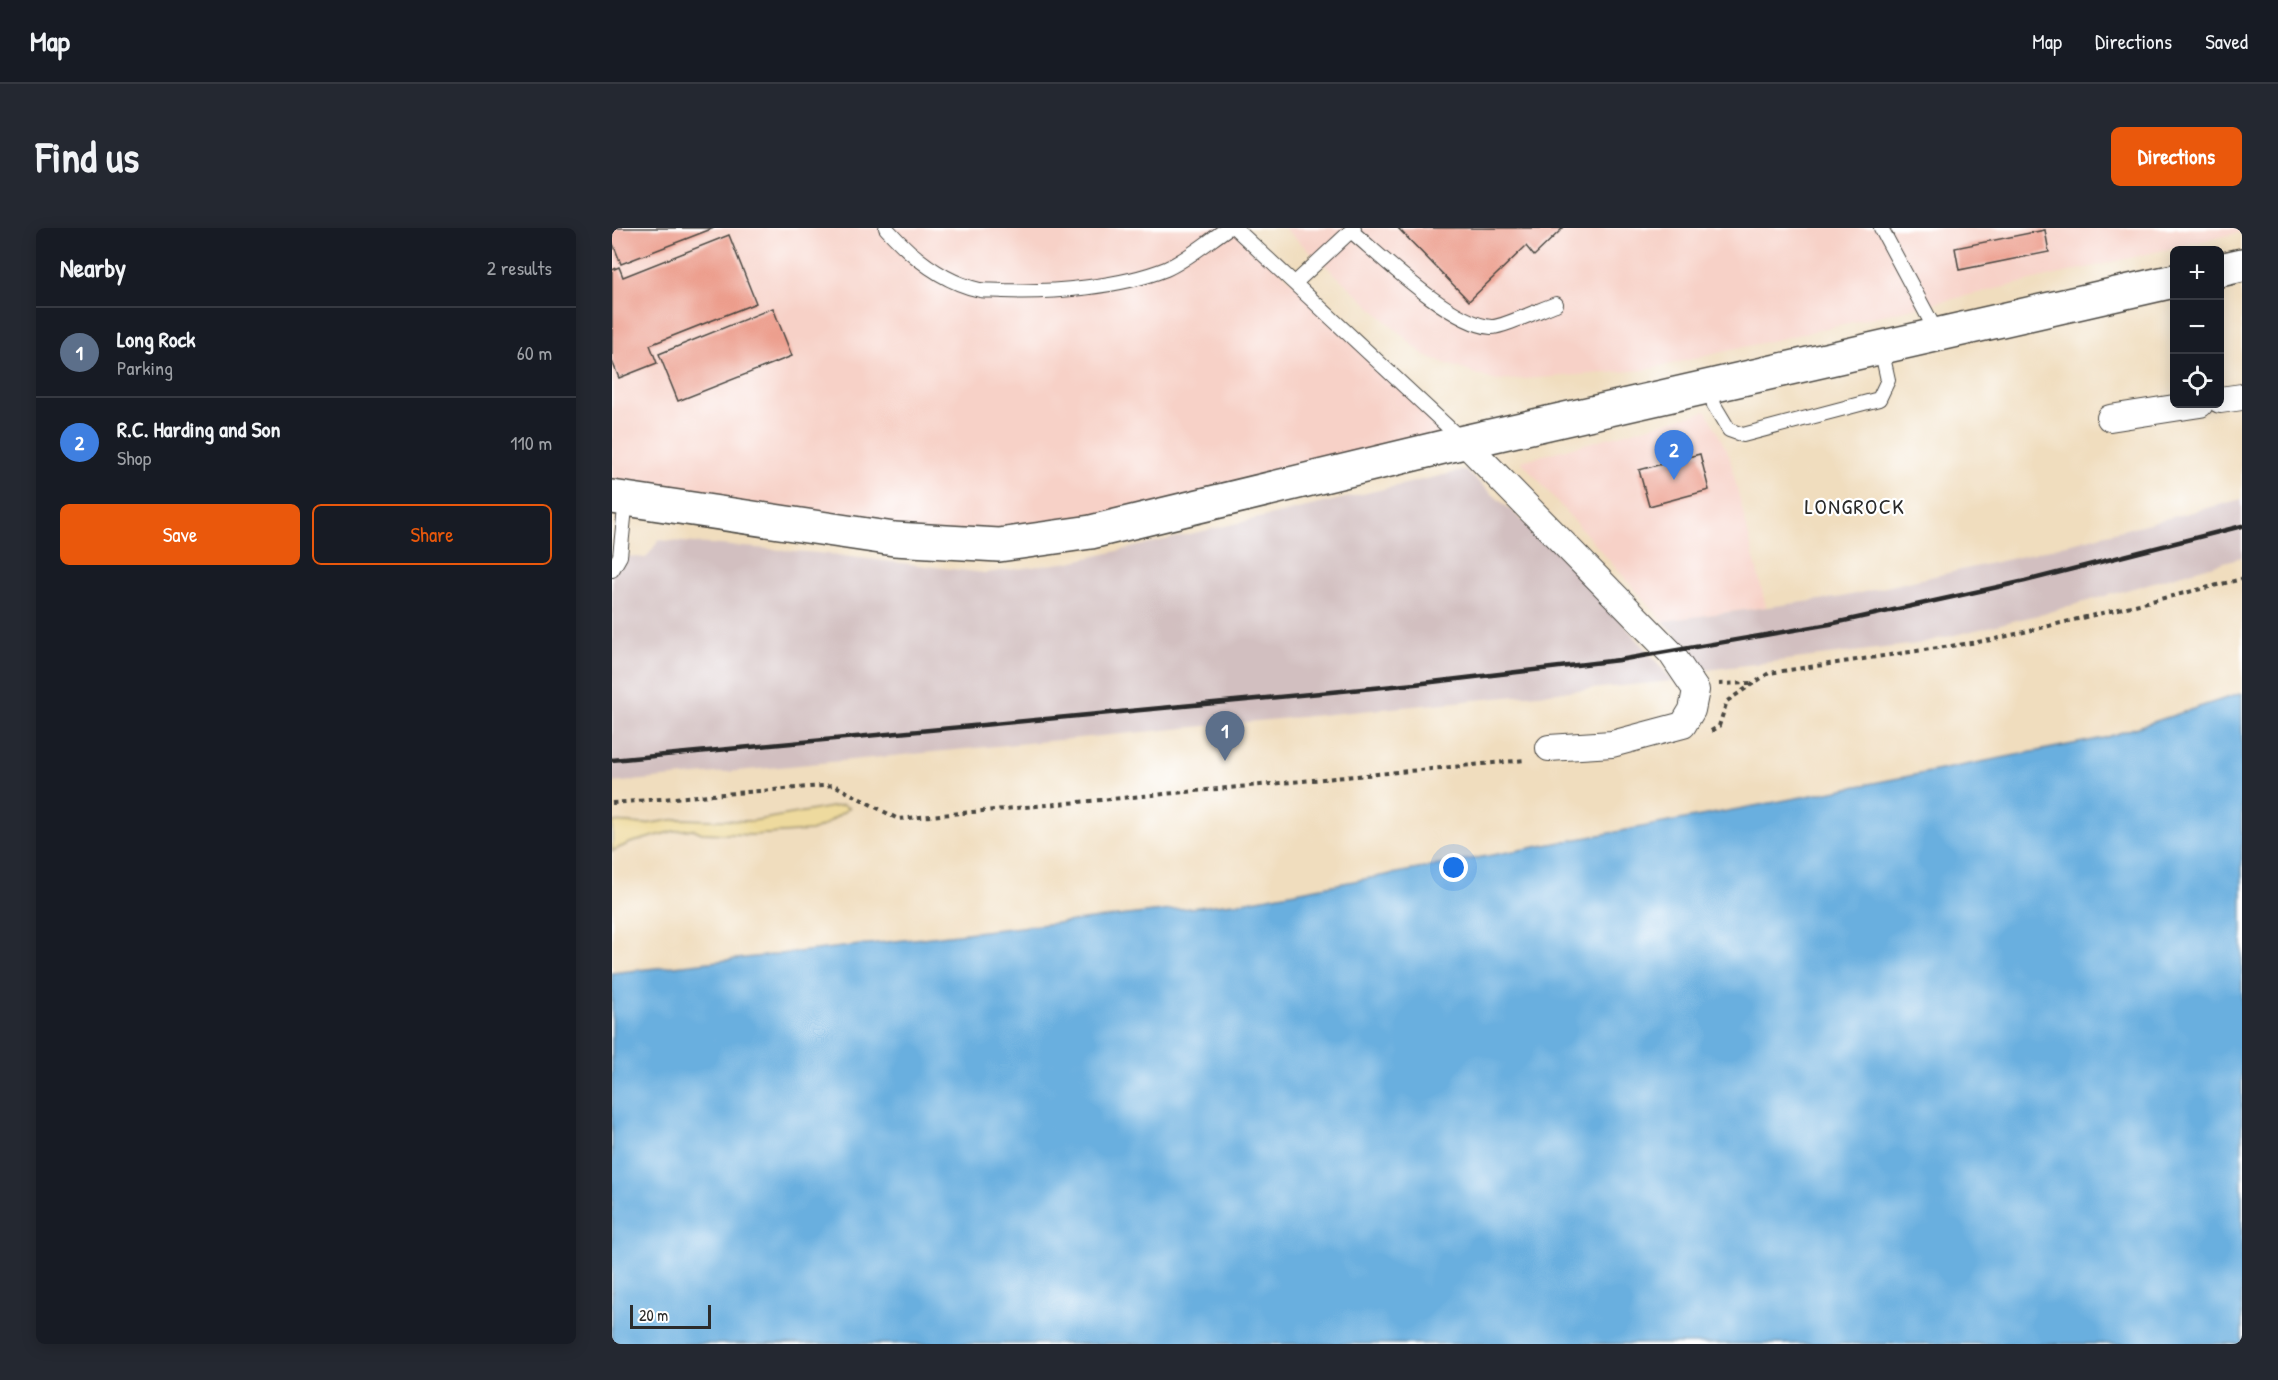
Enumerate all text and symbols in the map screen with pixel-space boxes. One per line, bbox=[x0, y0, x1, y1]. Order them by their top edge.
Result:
text: Map bbox=[30, 22, 70, 60]
text: Map bbox=[2032, 27, 2062, 56]
text: Directions bbox=[2095, 27, 2172, 56]
text: Saved bbox=[2205, 27, 2248, 56]
button: Directions bbox=[2111, 127, 2242, 186]
text: Find us bbox=[36, 128, 139, 185]
map controls bbox=[2170, 246, 2224, 408]
button: + bbox=[2170, 246, 2224, 300]
text: Nearby bbox=[60, 250, 126, 285]
text: 2 results bbox=[487, 254, 552, 281]
button: − bbox=[2170, 300, 2224, 354]
text: Long Rock bbox=[117, 324, 195, 354]
text: 1 bbox=[76, 339, 83, 366]
text: 60 m bbox=[517, 339, 552, 366]
text: Parking bbox=[117, 354, 173, 381]
button: locate bbox=[2170, 354, 2224, 408]
text: R.C. Harding and Son bbox=[117, 414, 280, 444]
text: 2 bbox=[75, 429, 84, 456]
text: 110 m bbox=[510, 429, 552, 456]
pin: 2 bbox=[1654, 430, 1694, 480]
text: Shop bbox=[117, 444, 151, 471]
district label: LONGROCK bbox=[1805, 491, 1905, 521]
button: Save bbox=[60, 504, 300, 565]
button: Share bbox=[312, 504, 552, 565]
pin: 1 bbox=[1206, 712, 1244, 761]
your location bbox=[1439, 853, 1468, 882]
scale bar bbox=[630, 1302, 711, 1330]
text: 20 m bbox=[639, 1304, 668, 1326]

